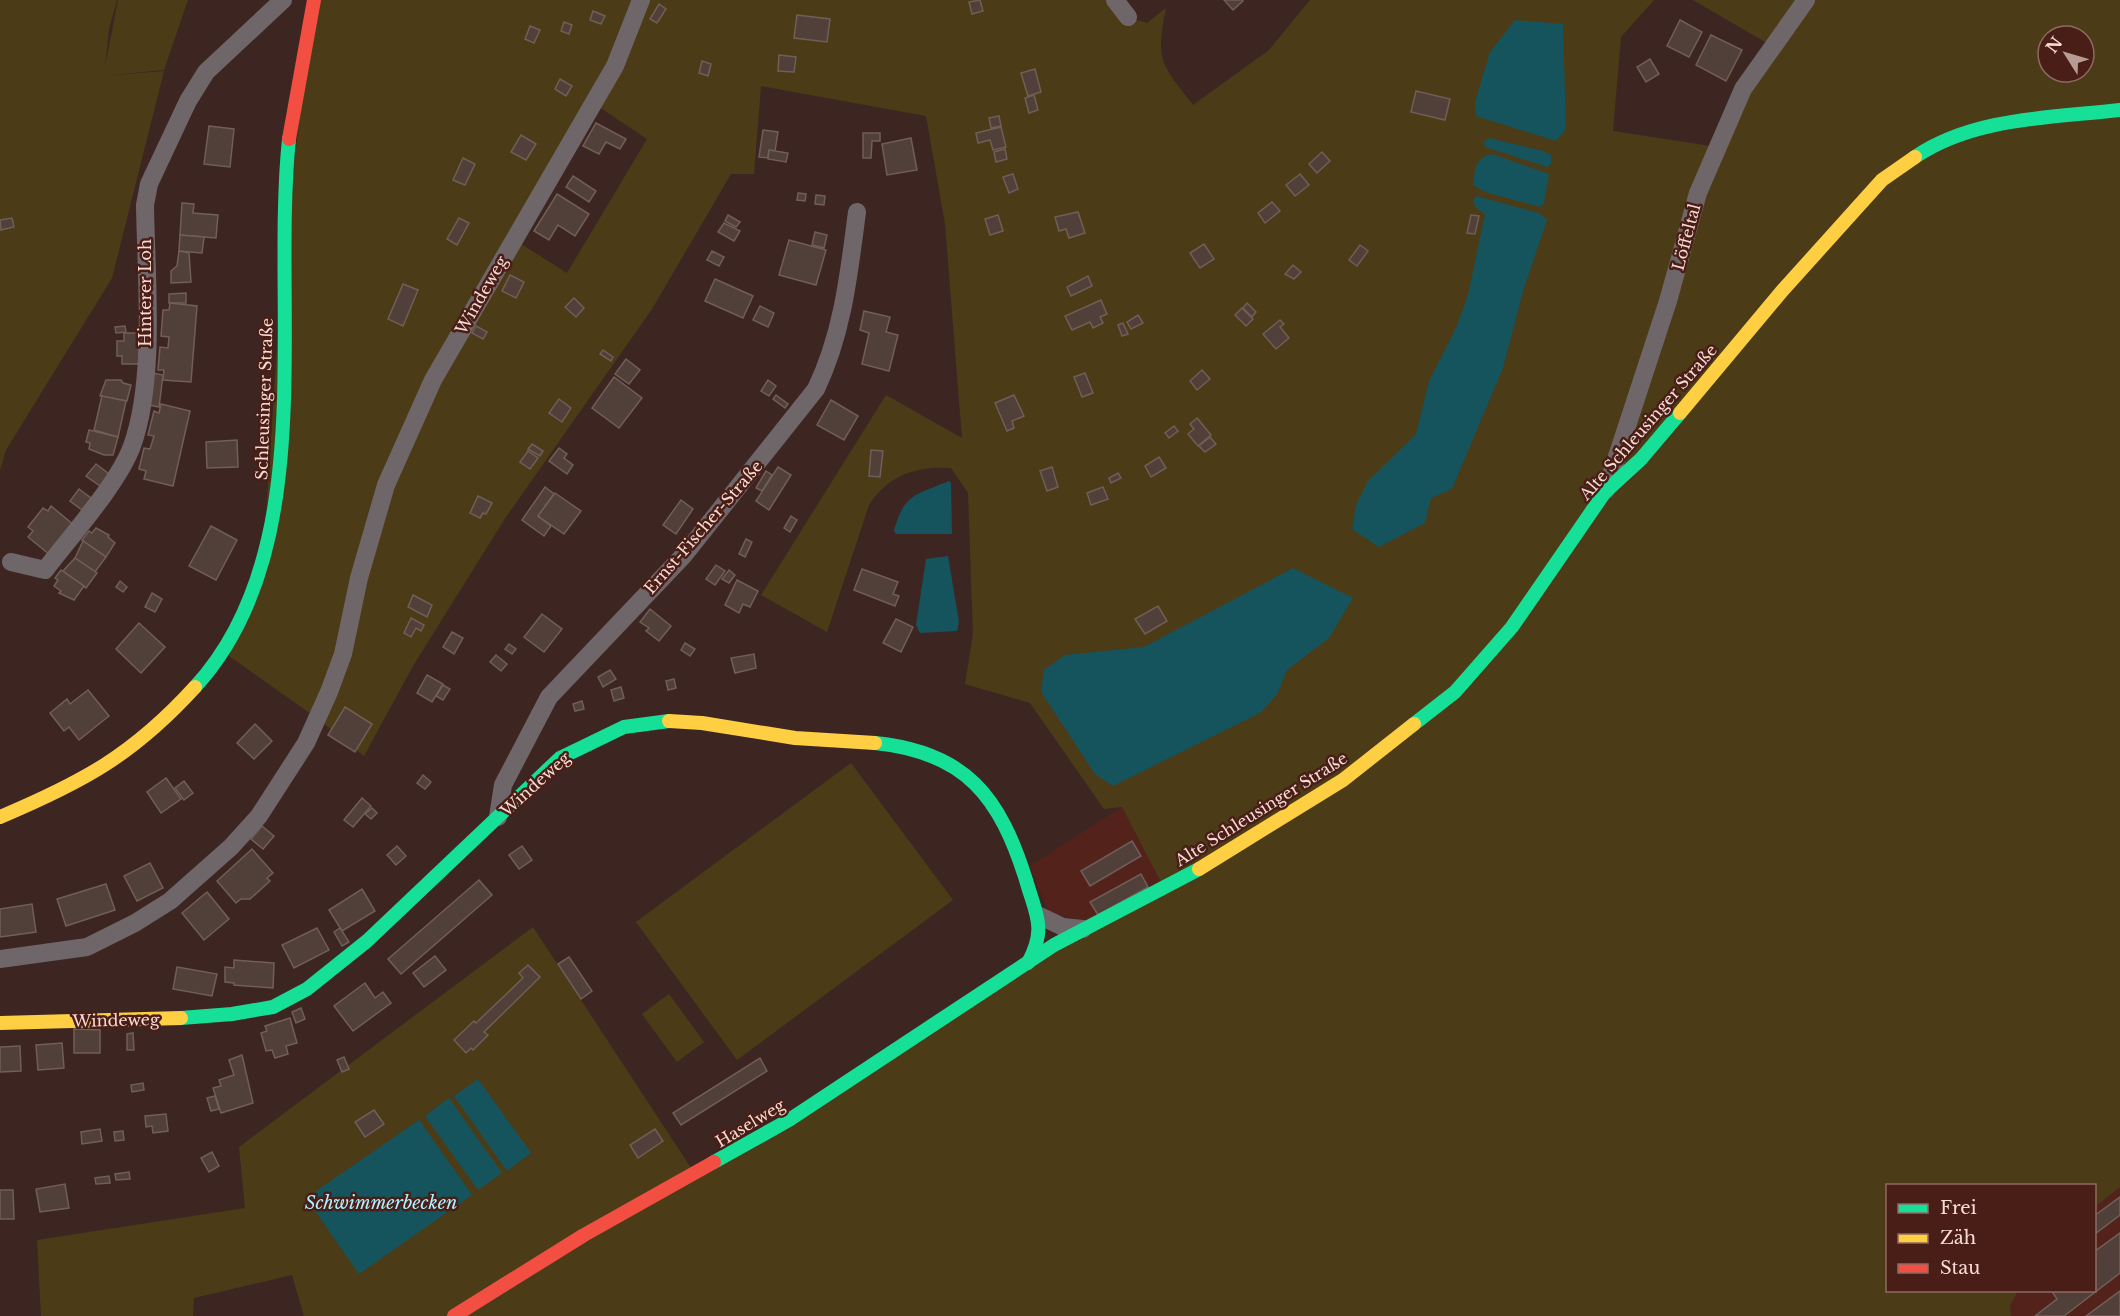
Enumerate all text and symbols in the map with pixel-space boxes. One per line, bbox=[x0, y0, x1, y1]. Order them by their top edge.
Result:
north arrow bbox=[2036, 24, 2096, 84]
text: N bbox=[2042, 33, 2067, 57]
street label: Löffeltal bbox=[1668, 202, 1704, 272]
street label: Hinterer Loh bbox=[135, 239, 155, 347]
street label: Windeweg bbox=[450, 252, 512, 339]
street label: Schleusinger Straße bbox=[251, 318, 277, 480]
street label: Alte Schleusinger Straße bbox=[1574, 340, 1721, 505]
street label: Ernst-Fischer-Straße bbox=[640, 456, 766, 598]
street label: Windeweg bbox=[495, 747, 574, 821]
street label: Alte Schleusinger Straße bbox=[1170, 748, 1351, 871]
street label: Windeweg bbox=[71, 1009, 160, 1031]
street label: Haselweg bbox=[712, 1094, 789, 1151]
legend bbox=[1886, 1184, 2096, 1292]
water label: Schwimmerbecken bbox=[305, 1192, 457, 1214]
text: Frei bbox=[1940, 1197, 1977, 1219]
text: Zäh bbox=[1940, 1227, 1976, 1249]
text: Stau bbox=[1940, 1257, 1980, 1279]

